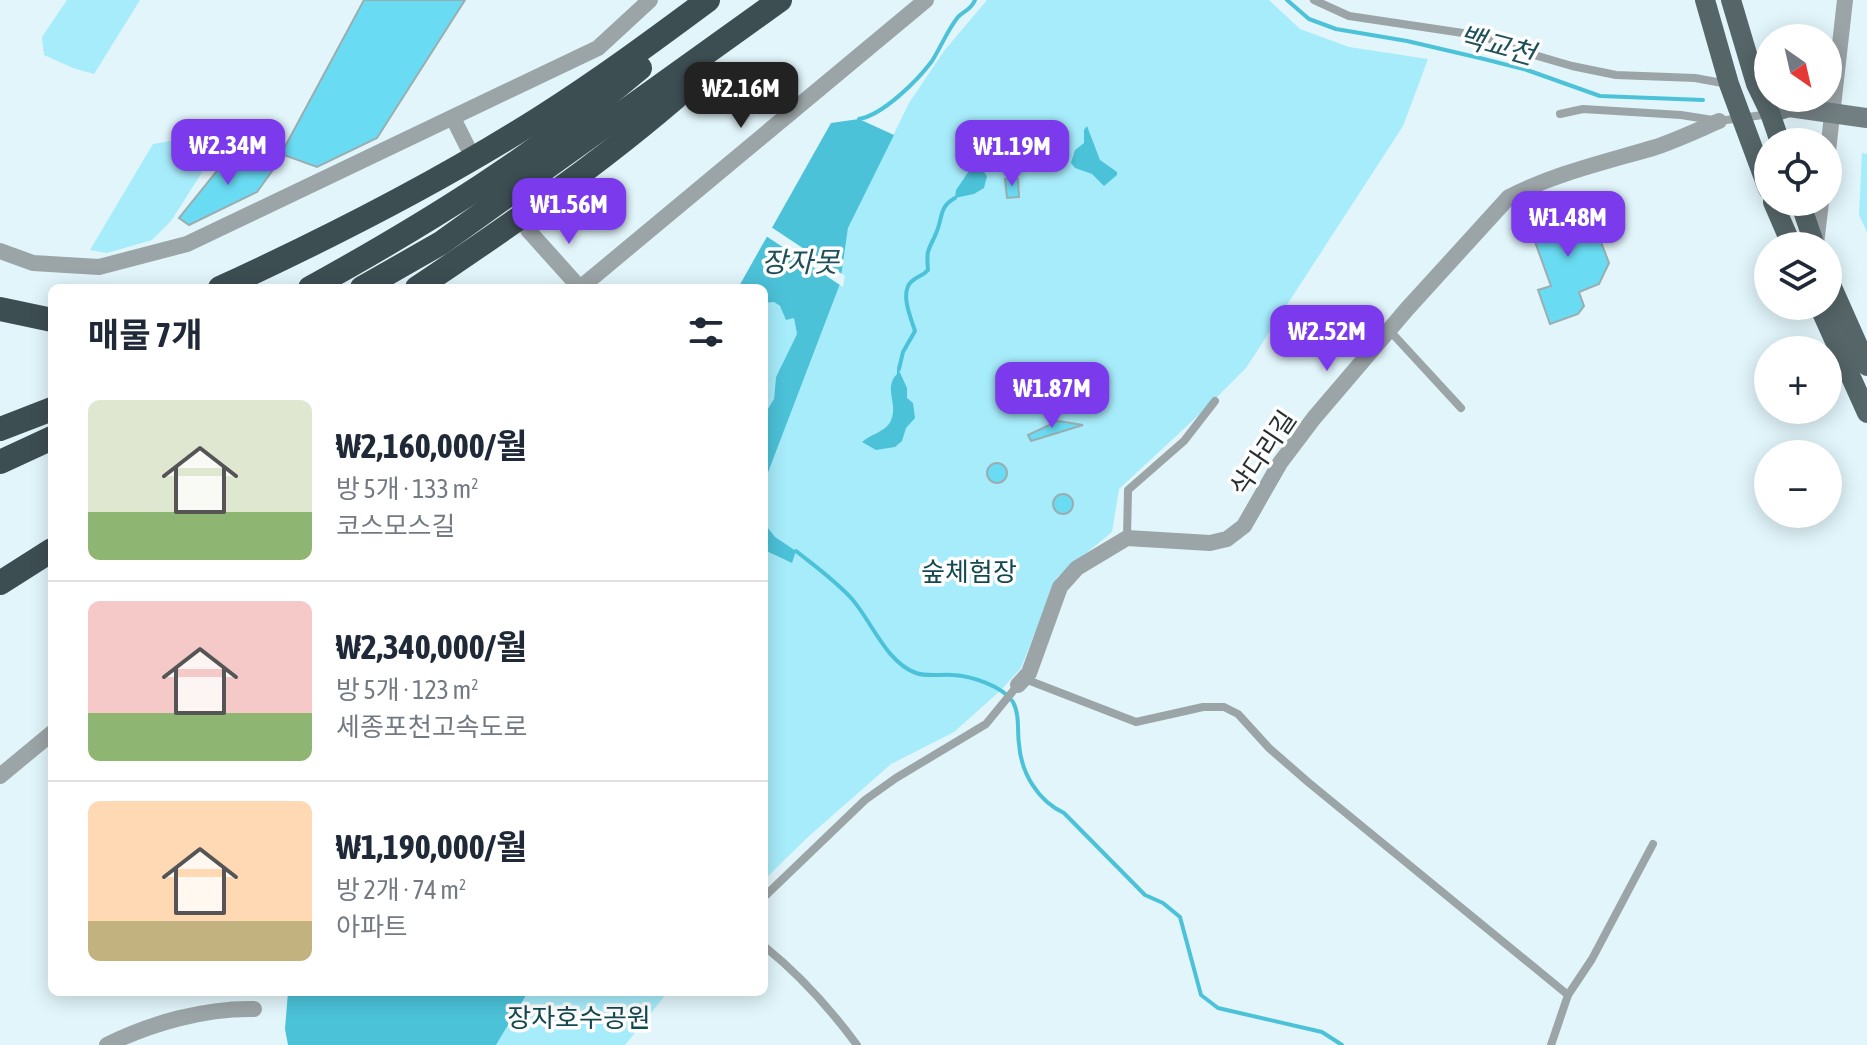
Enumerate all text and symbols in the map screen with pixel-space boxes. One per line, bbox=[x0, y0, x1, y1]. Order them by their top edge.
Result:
water label: 백교천 bbox=[1456, 20, 1542, 71]
north arrow bbox=[1754, 24, 1842, 112]
map controls bbox=[1754, 24, 1842, 528]
pin: ₩2.16M bbox=[676, 62, 806, 130]
text: ₩2.16M bbox=[702, 73, 780, 103]
pin: ₩2.34M bbox=[163, 119, 293, 187]
pin: ₩1.19M bbox=[947, 120, 1077, 188]
button: locate bbox=[1754, 128, 1842, 216]
text: ₩2.34M bbox=[189, 130, 267, 160]
text: ₩1.19M bbox=[973, 131, 1051, 161]
pin: ₩1.56M bbox=[504, 178, 634, 246]
text: ₩1.56M bbox=[530, 189, 608, 219]
pin: ₩1.48M bbox=[1503, 191, 1633, 259]
text: ₩1.48M bbox=[1529, 202, 1607, 232]
button: layers bbox=[1754, 232, 1842, 320]
water label: 장자못 bbox=[761, 246, 840, 278]
pin: ₩2.52M bbox=[1262, 305, 1392, 373]
icon: filters bbox=[684, 310, 728, 354]
text: 매물 7개 bbox=[88, 315, 202, 354]
text: ₩2.52M bbox=[1288, 316, 1366, 346]
button: + bbox=[1754, 336, 1842, 424]
pin: ₩1.87M bbox=[987, 362, 1117, 430]
text: ₩1.87M bbox=[1013, 373, 1091, 403]
street label: 삭다리길 bbox=[1224, 405, 1302, 501]
text: ₩2,160,000/월 bbox=[336, 426, 527, 465]
icon: home bbox=[152, 432, 248, 528]
button: − bbox=[1754, 440, 1842, 528]
text: 방 5개 · 133 m² bbox=[336, 474, 479, 504]
text: 코스모스길 bbox=[336, 511, 456, 541]
park label: 숲체험장 bbox=[921, 557, 1017, 587]
text: ₩2,340,000/월 bbox=[336, 627, 527, 666]
icon: home bbox=[152, 633, 248, 729]
text: 방 5개 · 123 m² bbox=[336, 675, 479, 705]
text: 세종포천고속도로 bbox=[336, 712, 527, 742]
text: ₩1,190,000/월 bbox=[336, 827, 527, 866]
icon: home bbox=[152, 833, 248, 929]
text: 방 2개 · 74 m² bbox=[336, 875, 466, 905]
text: 아파트 bbox=[336, 912, 408, 942]
park label: 장자호수공원 bbox=[507, 1003, 651, 1033]

